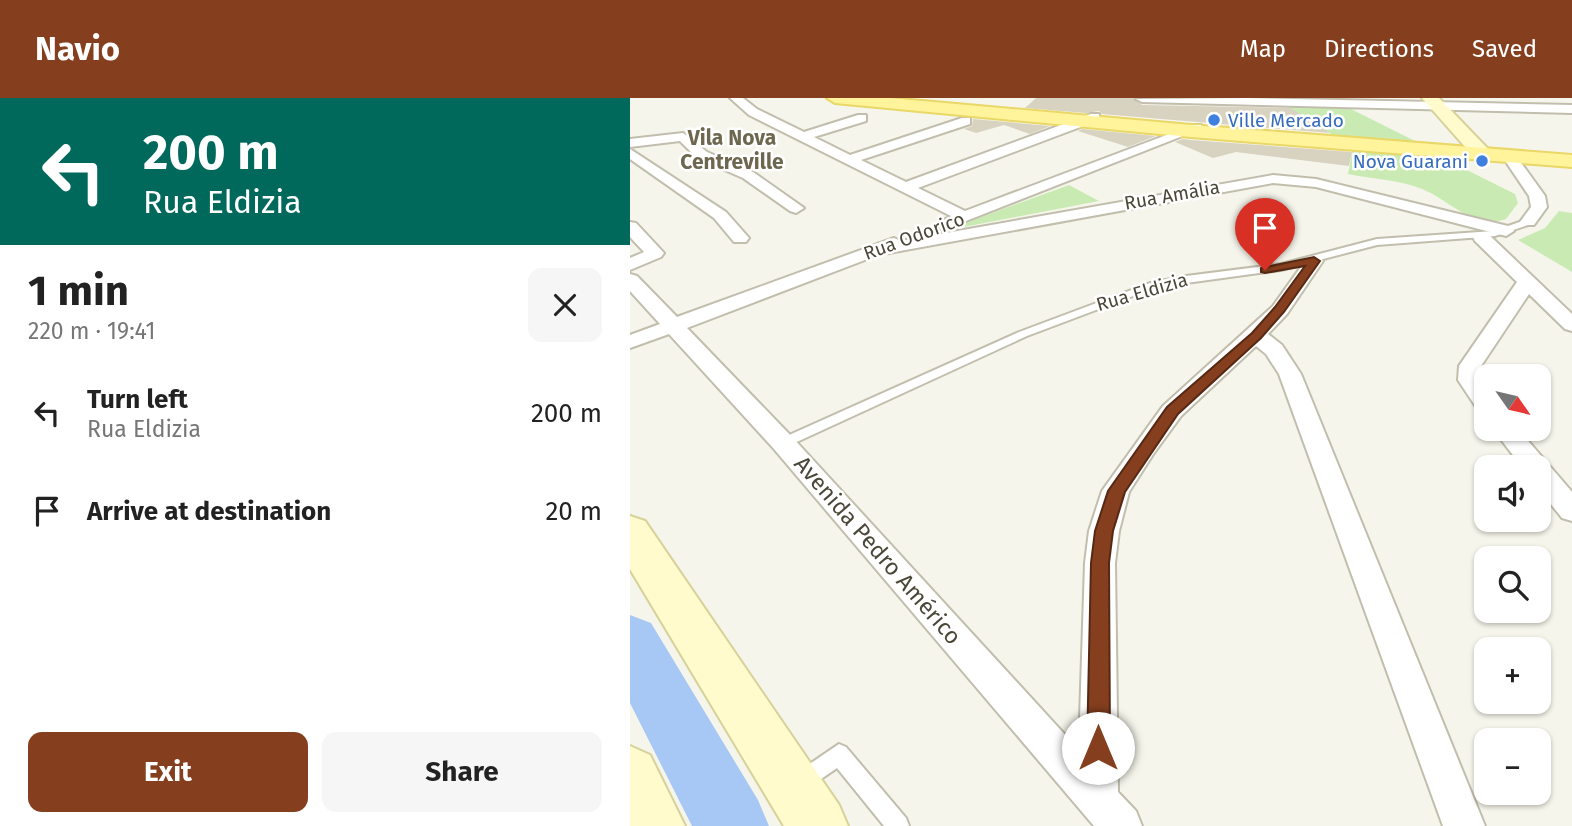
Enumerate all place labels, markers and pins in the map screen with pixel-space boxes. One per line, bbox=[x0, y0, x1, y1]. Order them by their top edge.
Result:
place label: Ville Mercado bbox=[1228, 109, 1344, 132]
marker: Ville Mercado bbox=[1206, 112, 1222, 128]
place label: Nova Guarani bbox=[1353, 150, 1468, 173]
marker: Nova Guarani bbox=[1474, 153, 1490, 169]
pin bbox=[1235, 198, 1295, 270]

